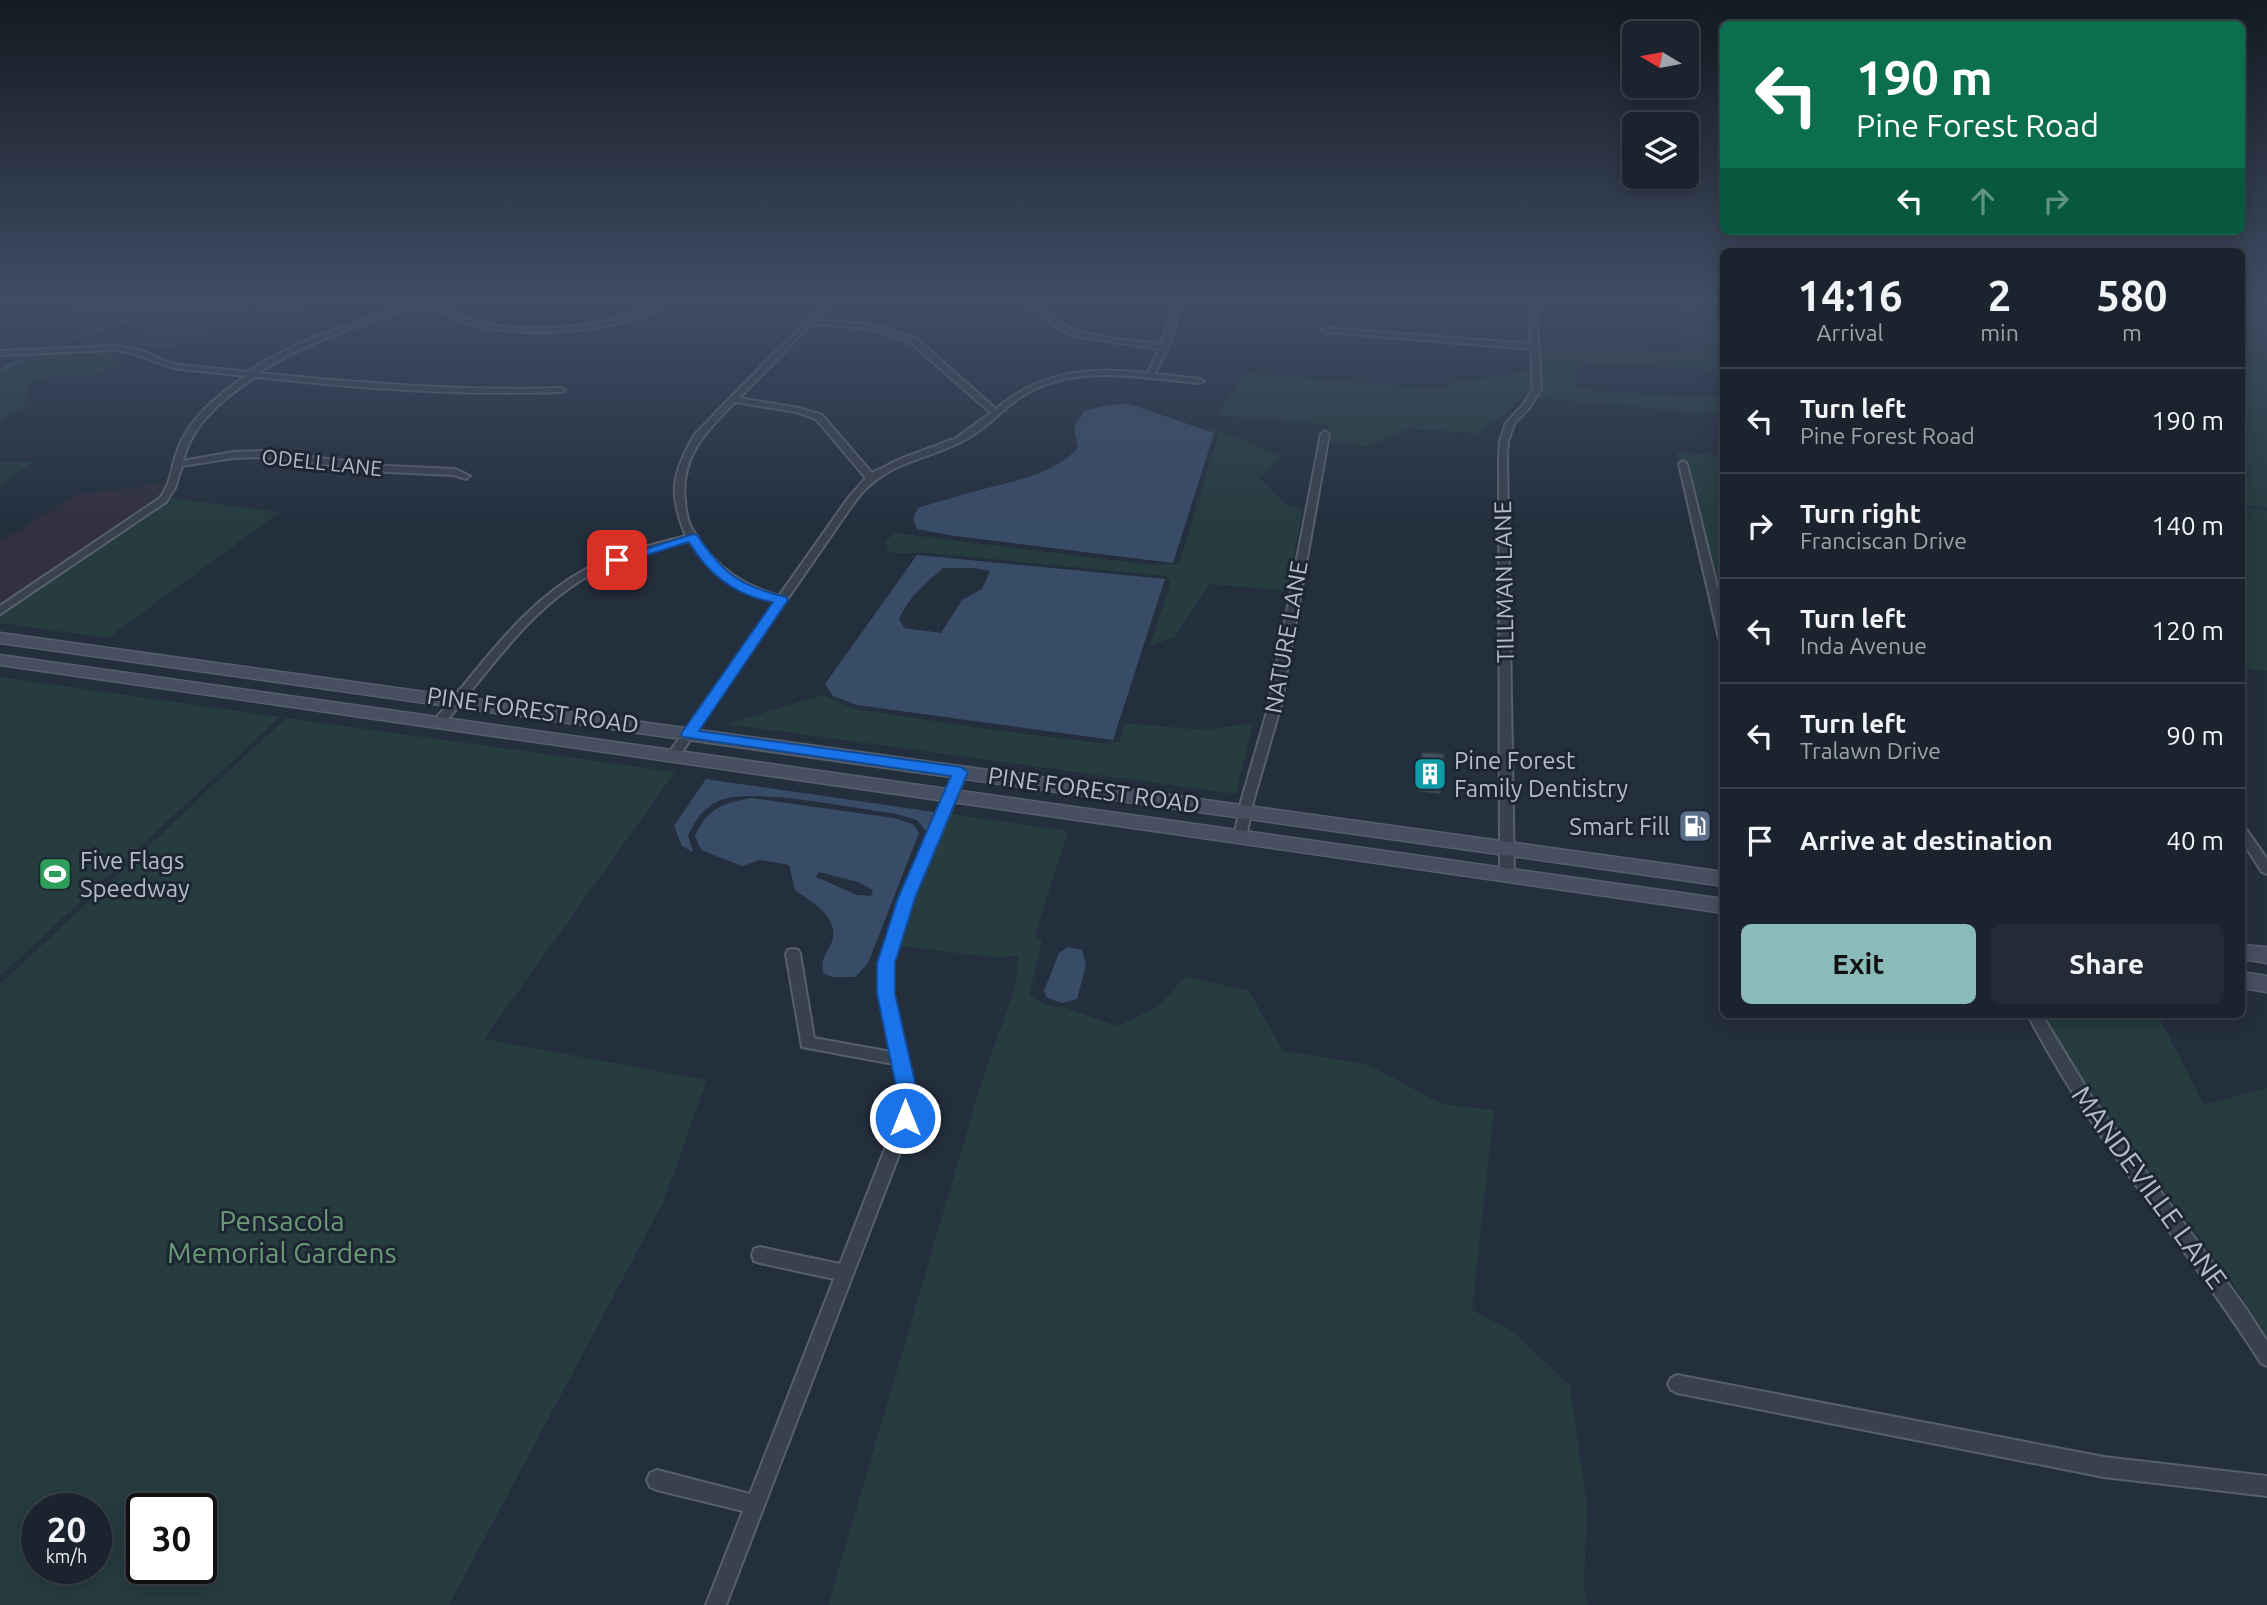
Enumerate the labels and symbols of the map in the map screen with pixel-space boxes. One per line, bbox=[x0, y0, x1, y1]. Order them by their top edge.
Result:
north arrow bbox=[1622, 21, 1699, 98]
street label: ODELL LANE bbox=[261, 444, 383, 480]
street label: TILLMAN LANE bbox=[1489, 501, 1519, 663]
pin bbox=[587, 530, 647, 590]
street label: NATURE LANE bbox=[1259, 559, 1313, 715]
street label: PINE FOREST ROAD bbox=[425, 682, 641, 738]
place label: Pine Forest Family Dentistry bbox=[1454, 747, 1629, 802]
building icon: Pine Forest Family Dentistry bbox=[1411, 755, 1449, 793]
street label: PINE FOREST ROAD bbox=[986, 762, 1202, 818]
fuel station icon: Smart Fill bbox=[1676, 807, 1714, 845]
place label: Smart Fill bbox=[1569, 813, 1670, 840]
place label: Five Flags Speedway bbox=[80, 847, 190, 902]
sports icon: Five Flags Speedway bbox=[36, 855, 74, 893]
street label: MANDEVILLE LANE bbox=[2066, 1080, 2234, 1294]
position arrow bbox=[868, 1081, 942, 1155]
park label: Pensacola Memorial Gardens bbox=[167, 1205, 397, 1268]
speed limit sign: 30 bbox=[126, 1493, 217, 1584]

